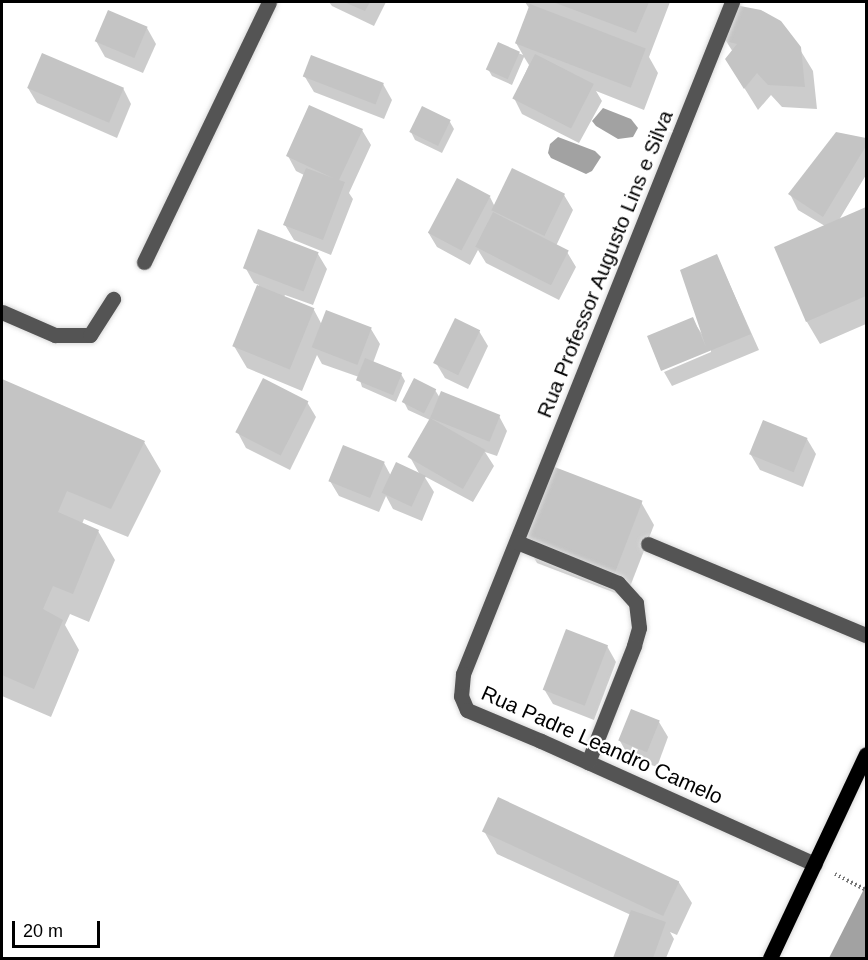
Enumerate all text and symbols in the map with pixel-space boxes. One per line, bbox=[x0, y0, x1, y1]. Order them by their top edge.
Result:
street label: Rua Professor Augusto Lins e Silva bbox=[531, 106, 679, 422]
street label: Rua Padre Leandro Camelo bbox=[477, 680, 727, 810]
scale bar bbox=[15, 909, 104, 947]
text: 20 m bbox=[23, 921, 63, 941]

